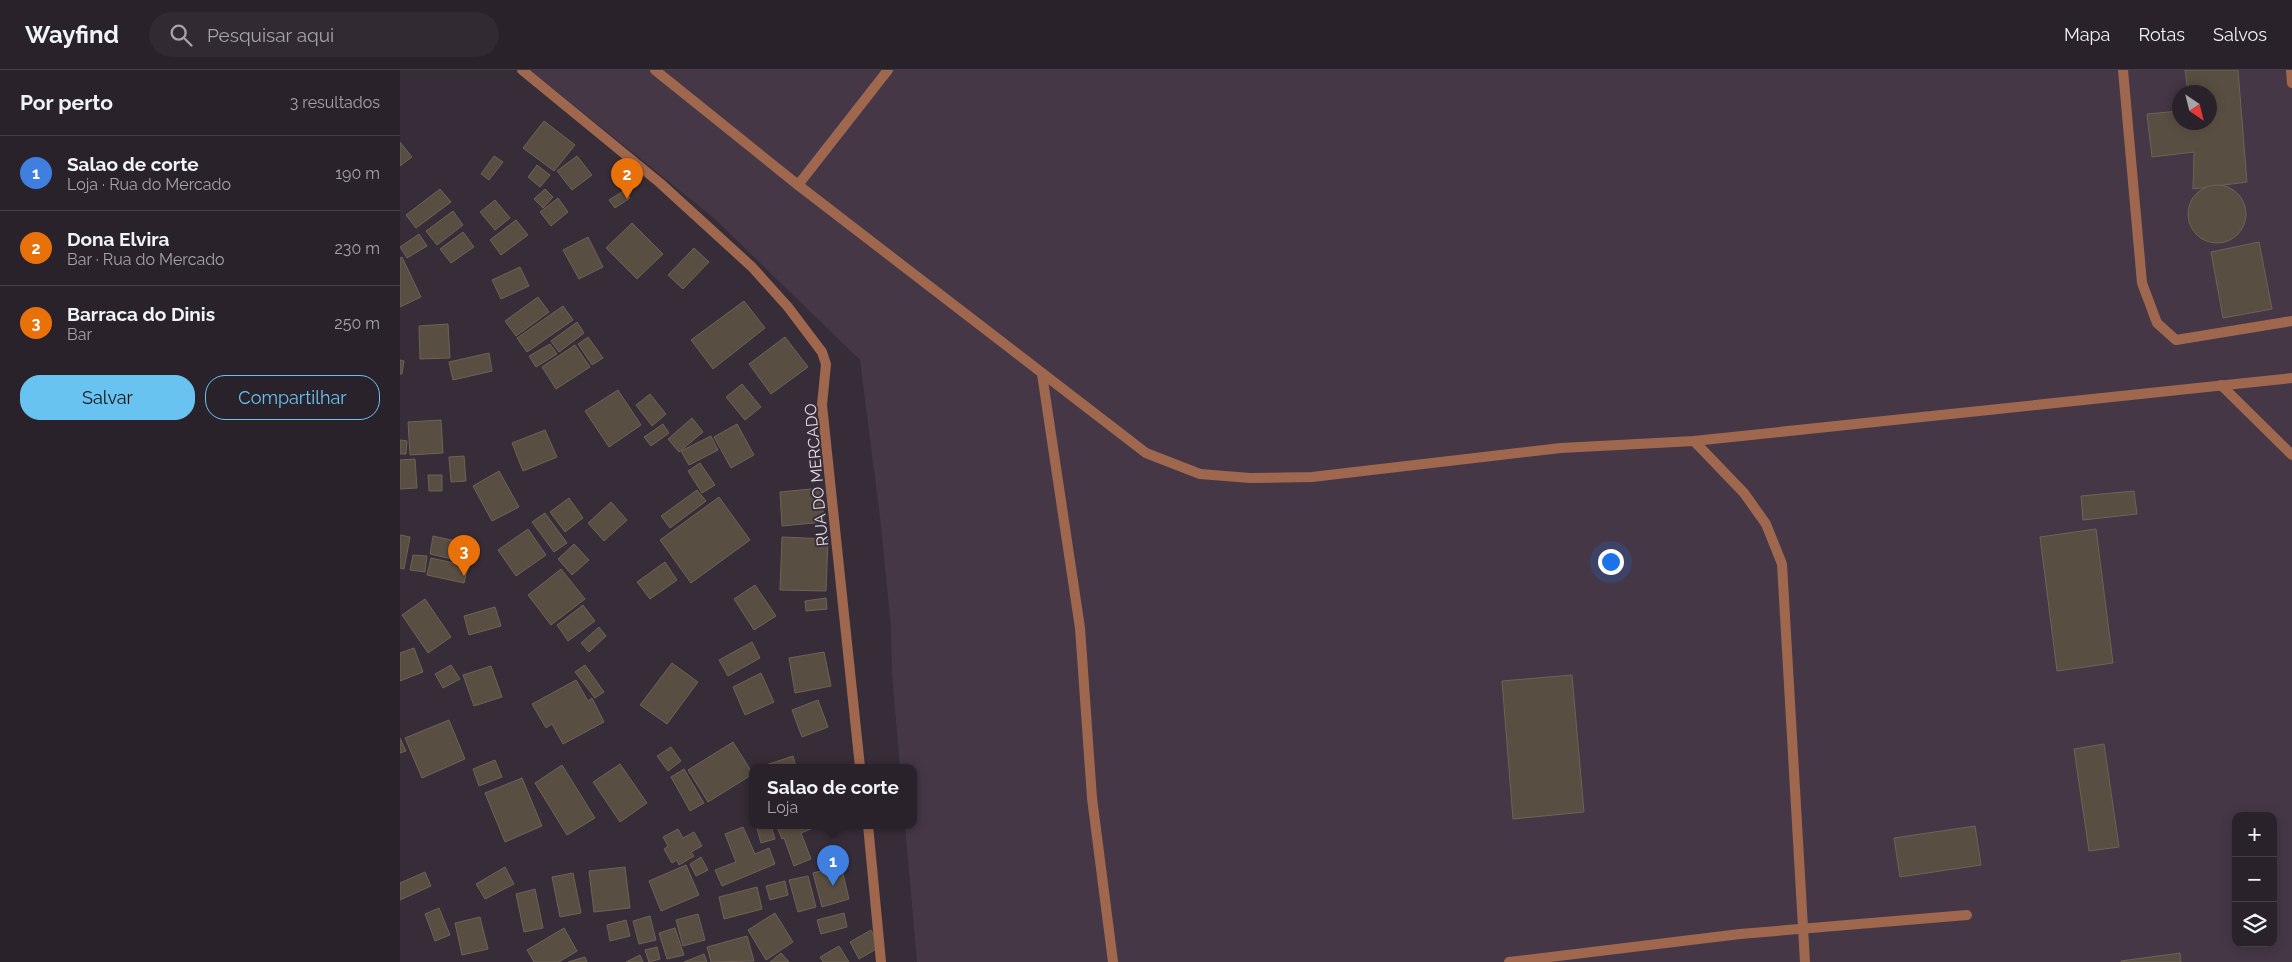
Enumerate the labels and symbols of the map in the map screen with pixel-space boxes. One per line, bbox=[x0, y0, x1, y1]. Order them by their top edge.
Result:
north arrow bbox=[2172, 85, 2217, 130]
pin: 2 bbox=[611, 158, 643, 199]
street label: RUA DO MERCADO bbox=[801, 403, 832, 547]
pin: 3 bbox=[448, 535, 480, 576]
your location bbox=[1598, 549, 1624, 575]
pin: 1 bbox=[817, 845, 849, 886]

